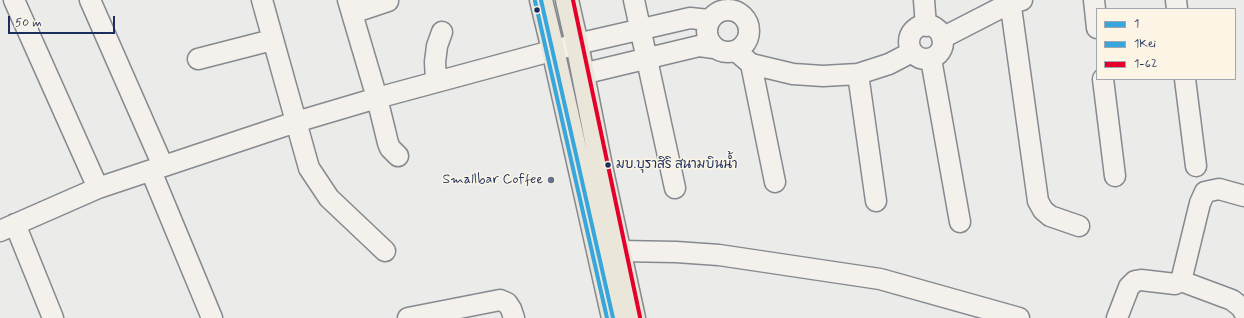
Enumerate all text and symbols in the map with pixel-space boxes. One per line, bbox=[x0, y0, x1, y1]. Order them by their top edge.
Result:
unlabelled marker bbox=[532, 5, 542, 15]
scale bar bbox=[10, 8, 117, 34]
legend bbox=[1096, 8, 1236, 80]
text: 50 m bbox=[15, 15, 42, 31]
text: 1 bbox=[1134, 16, 1139, 32]
text: 1Kei bbox=[1134, 36, 1156, 52]
text: 1-62 bbox=[1134, 56, 1157, 72]
place label: มบ.บุราสิริ สนามบินน้ำ bbox=[616, 157, 738, 173]
marker: มบ.บุราสิริ สนามบินน้ำ bbox=[603, 160, 613, 170]
place label: Smallbar Coffee bbox=[443, 172, 543, 188]
marker: Smallbar Coffee bbox=[546, 175, 556, 185]

